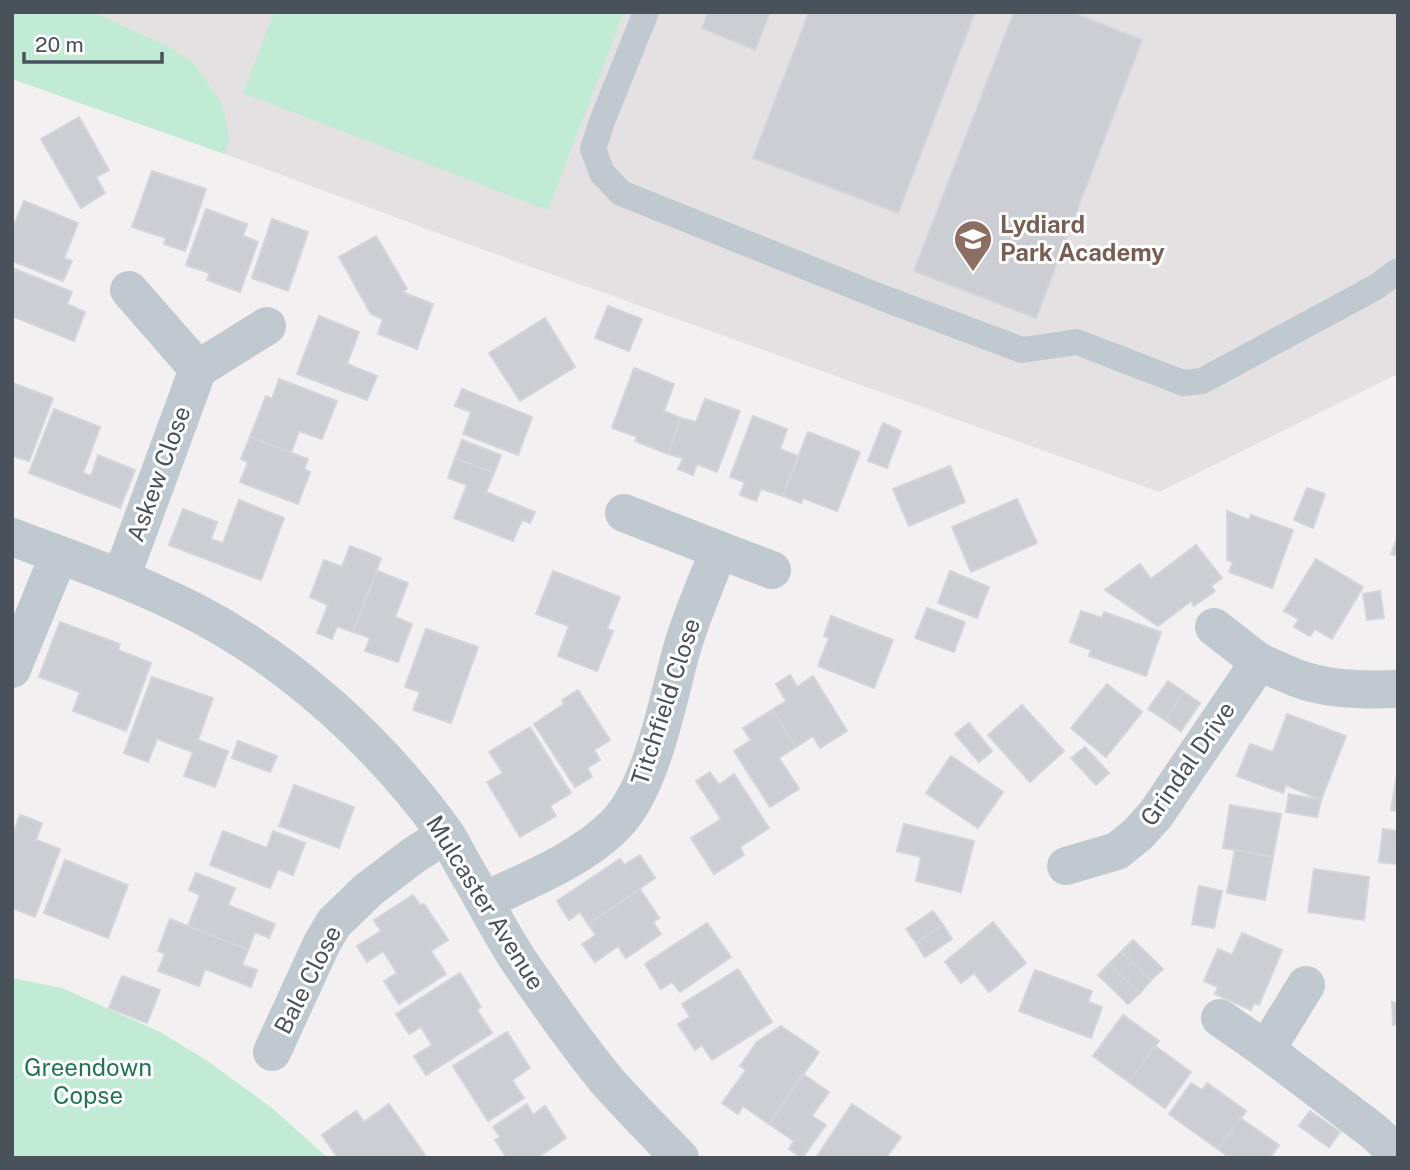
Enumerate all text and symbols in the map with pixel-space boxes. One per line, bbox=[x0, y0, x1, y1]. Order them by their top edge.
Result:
scale bar bbox=[24, 21, 163, 65]
text: 20 m bbox=[35, 32, 84, 57]
place label: Lydiard Park Academy bbox=[1000, 210, 1165, 266]
school or university icon: Lydiard Park Academy bbox=[952, 218, 994, 273]
street label: Askew Close bbox=[121, 402, 196, 545]
street label: Titchfield Close bbox=[625, 615, 705, 789]
street label: Grindal Drive bbox=[1134, 696, 1240, 831]
street label: Mulcaster Avenue bbox=[421, 810, 551, 995]
street label: Bale Close bbox=[268, 921, 346, 1038]
park label: Greendown Copse bbox=[24, 1053, 152, 1109]

